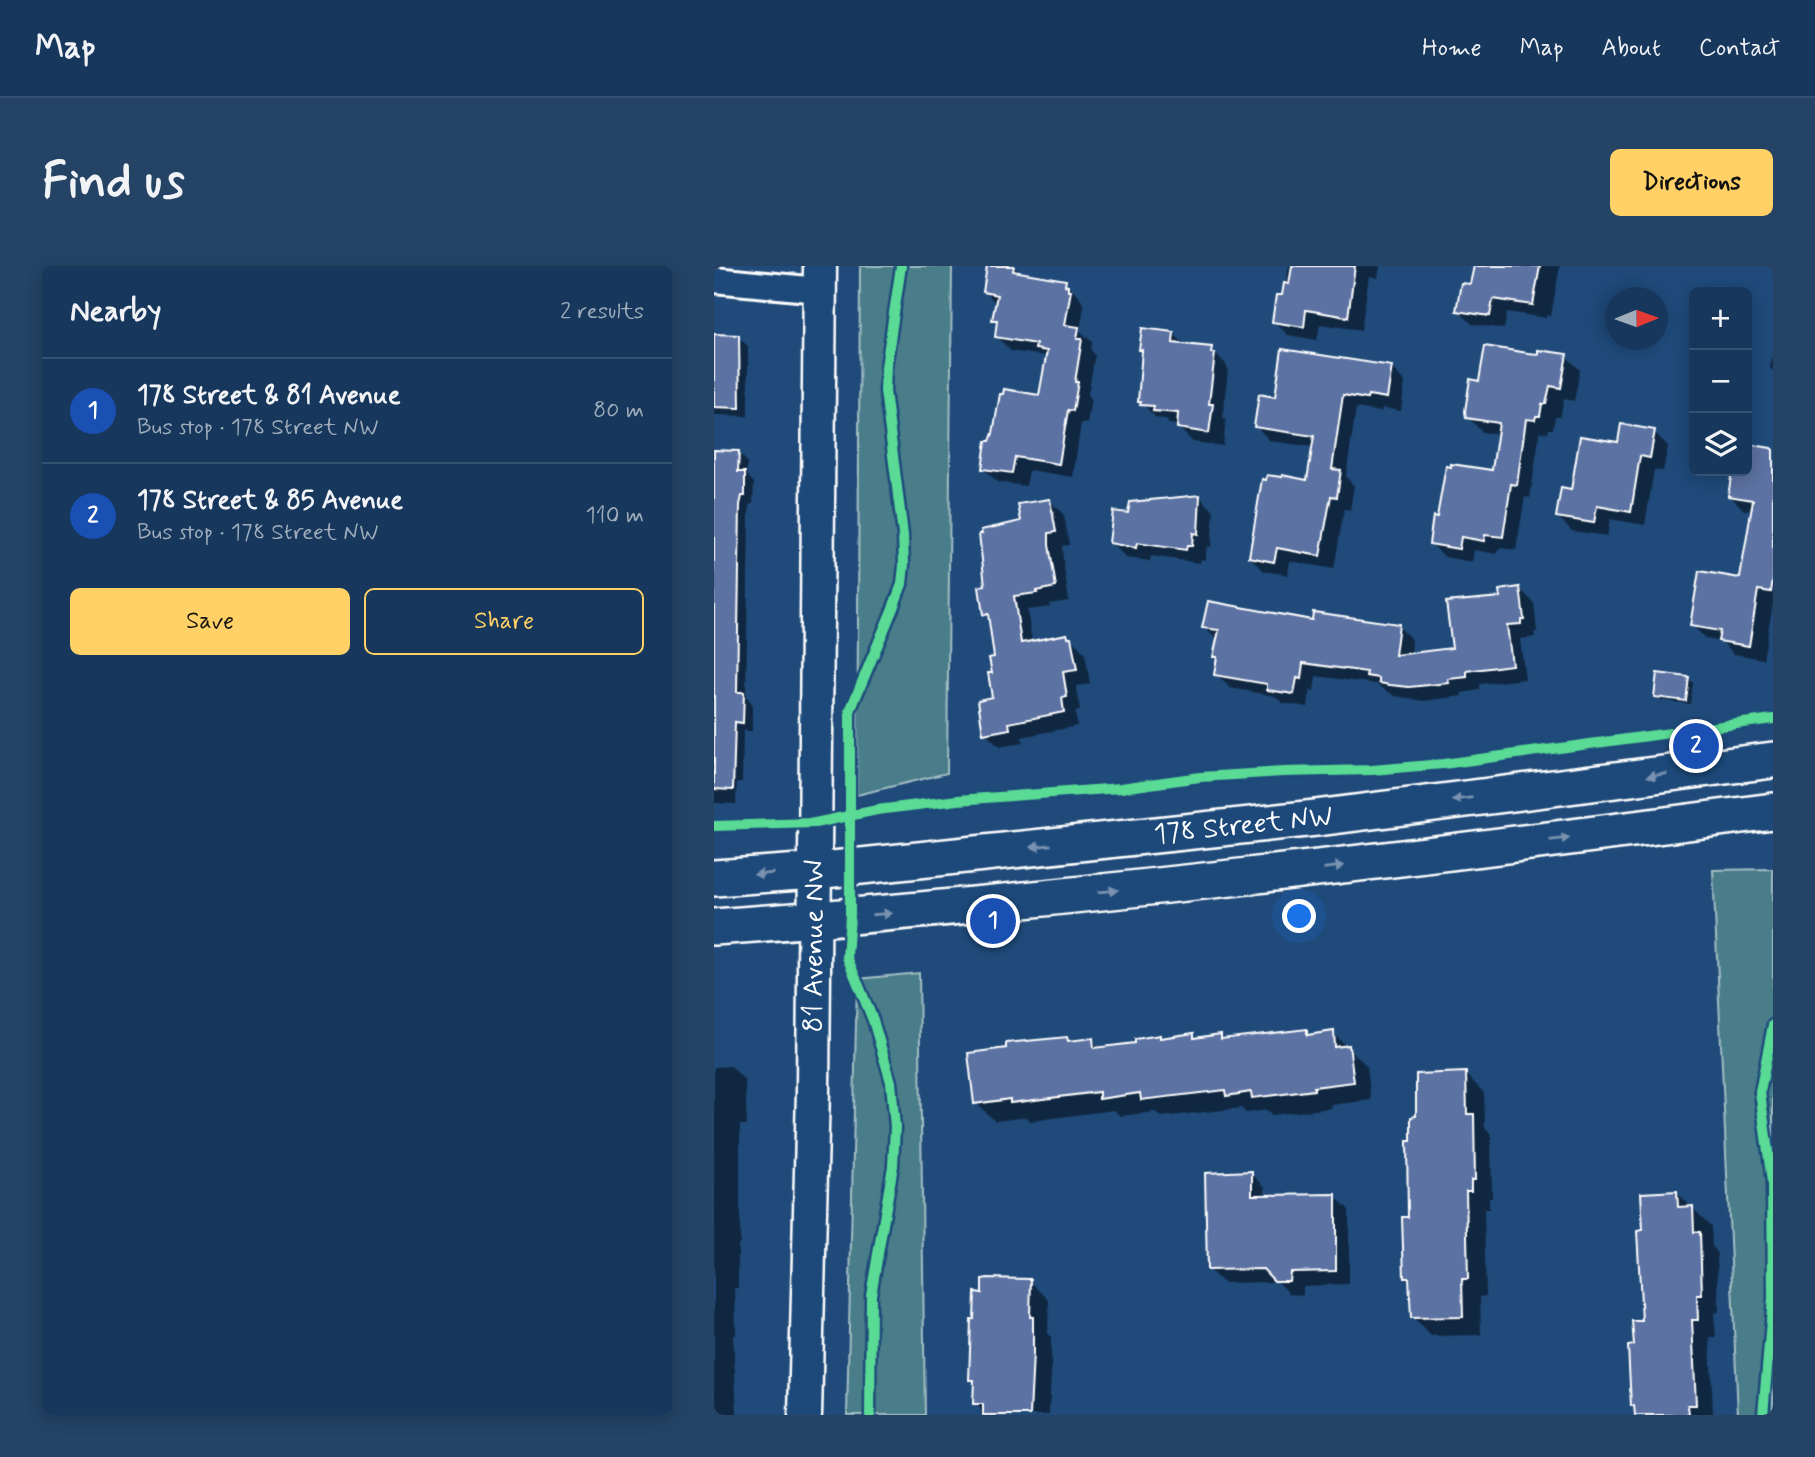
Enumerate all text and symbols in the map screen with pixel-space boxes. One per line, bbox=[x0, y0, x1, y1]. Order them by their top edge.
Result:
text: Map bbox=[35, 26, 95, 70]
text: Home bbox=[1422, 33, 1482, 64]
text: Map bbox=[1520, 33, 1564, 64]
text: About bbox=[1602, 33, 1661, 64]
text: Contact bbox=[1699, 33, 1780, 64]
button: Directions bbox=[1610, 149, 1773, 216]
text: Find us bbox=[42, 150, 185, 215]
north arrow bbox=[1605, 287, 1668, 350]
map controls bbox=[1689, 287, 1752, 476]
button: + bbox=[1689, 287, 1752, 350]
text: Nearby bbox=[70, 292, 161, 331]
text: 2 results bbox=[560, 297, 644, 327]
button: − bbox=[1689, 350, 1752, 413]
text: 178 Street & 81 Avenue bbox=[137, 379, 400, 413]
text: 1 bbox=[88, 396, 98, 426]
text: 80 m bbox=[593, 396, 644, 426]
text: Bus stop · 178 Street NW bbox=[137, 413, 378, 443]
button: layers bbox=[1689, 413, 1752, 476]
text: 178 Street & 85 Avenue bbox=[137, 484, 403, 518]
text: 2 bbox=[87, 501, 99, 531]
text: 110 m bbox=[585, 501, 644, 531]
text: Bus stop · 178 Street NW bbox=[137, 518, 378, 548]
button: Save bbox=[70, 588, 350, 655]
button: Share bbox=[364, 588, 644, 655]
pin: 2 bbox=[1673, 720, 1719, 772]
one-way arrow bbox=[1646, 770, 1668, 781]
one-way arrow bbox=[1451, 794, 1473, 805]
street label: 178 Street NW bbox=[1152, 798, 1335, 854]
one-way arrow bbox=[1549, 833, 1571, 844]
one-way arrow bbox=[1030, 841, 1052, 852]
street label: 81 Avenue NW bbox=[795, 860, 833, 1033]
one-way arrow bbox=[1323, 861, 1345, 872]
one-way arrow bbox=[753, 869, 775, 880]
one-way arrow bbox=[1097, 885, 1119, 896]
pin: 1 bbox=[970, 895, 1016, 947]
your location bbox=[1282, 899, 1316, 933]
one-way arrow bbox=[871, 908, 893, 919]

